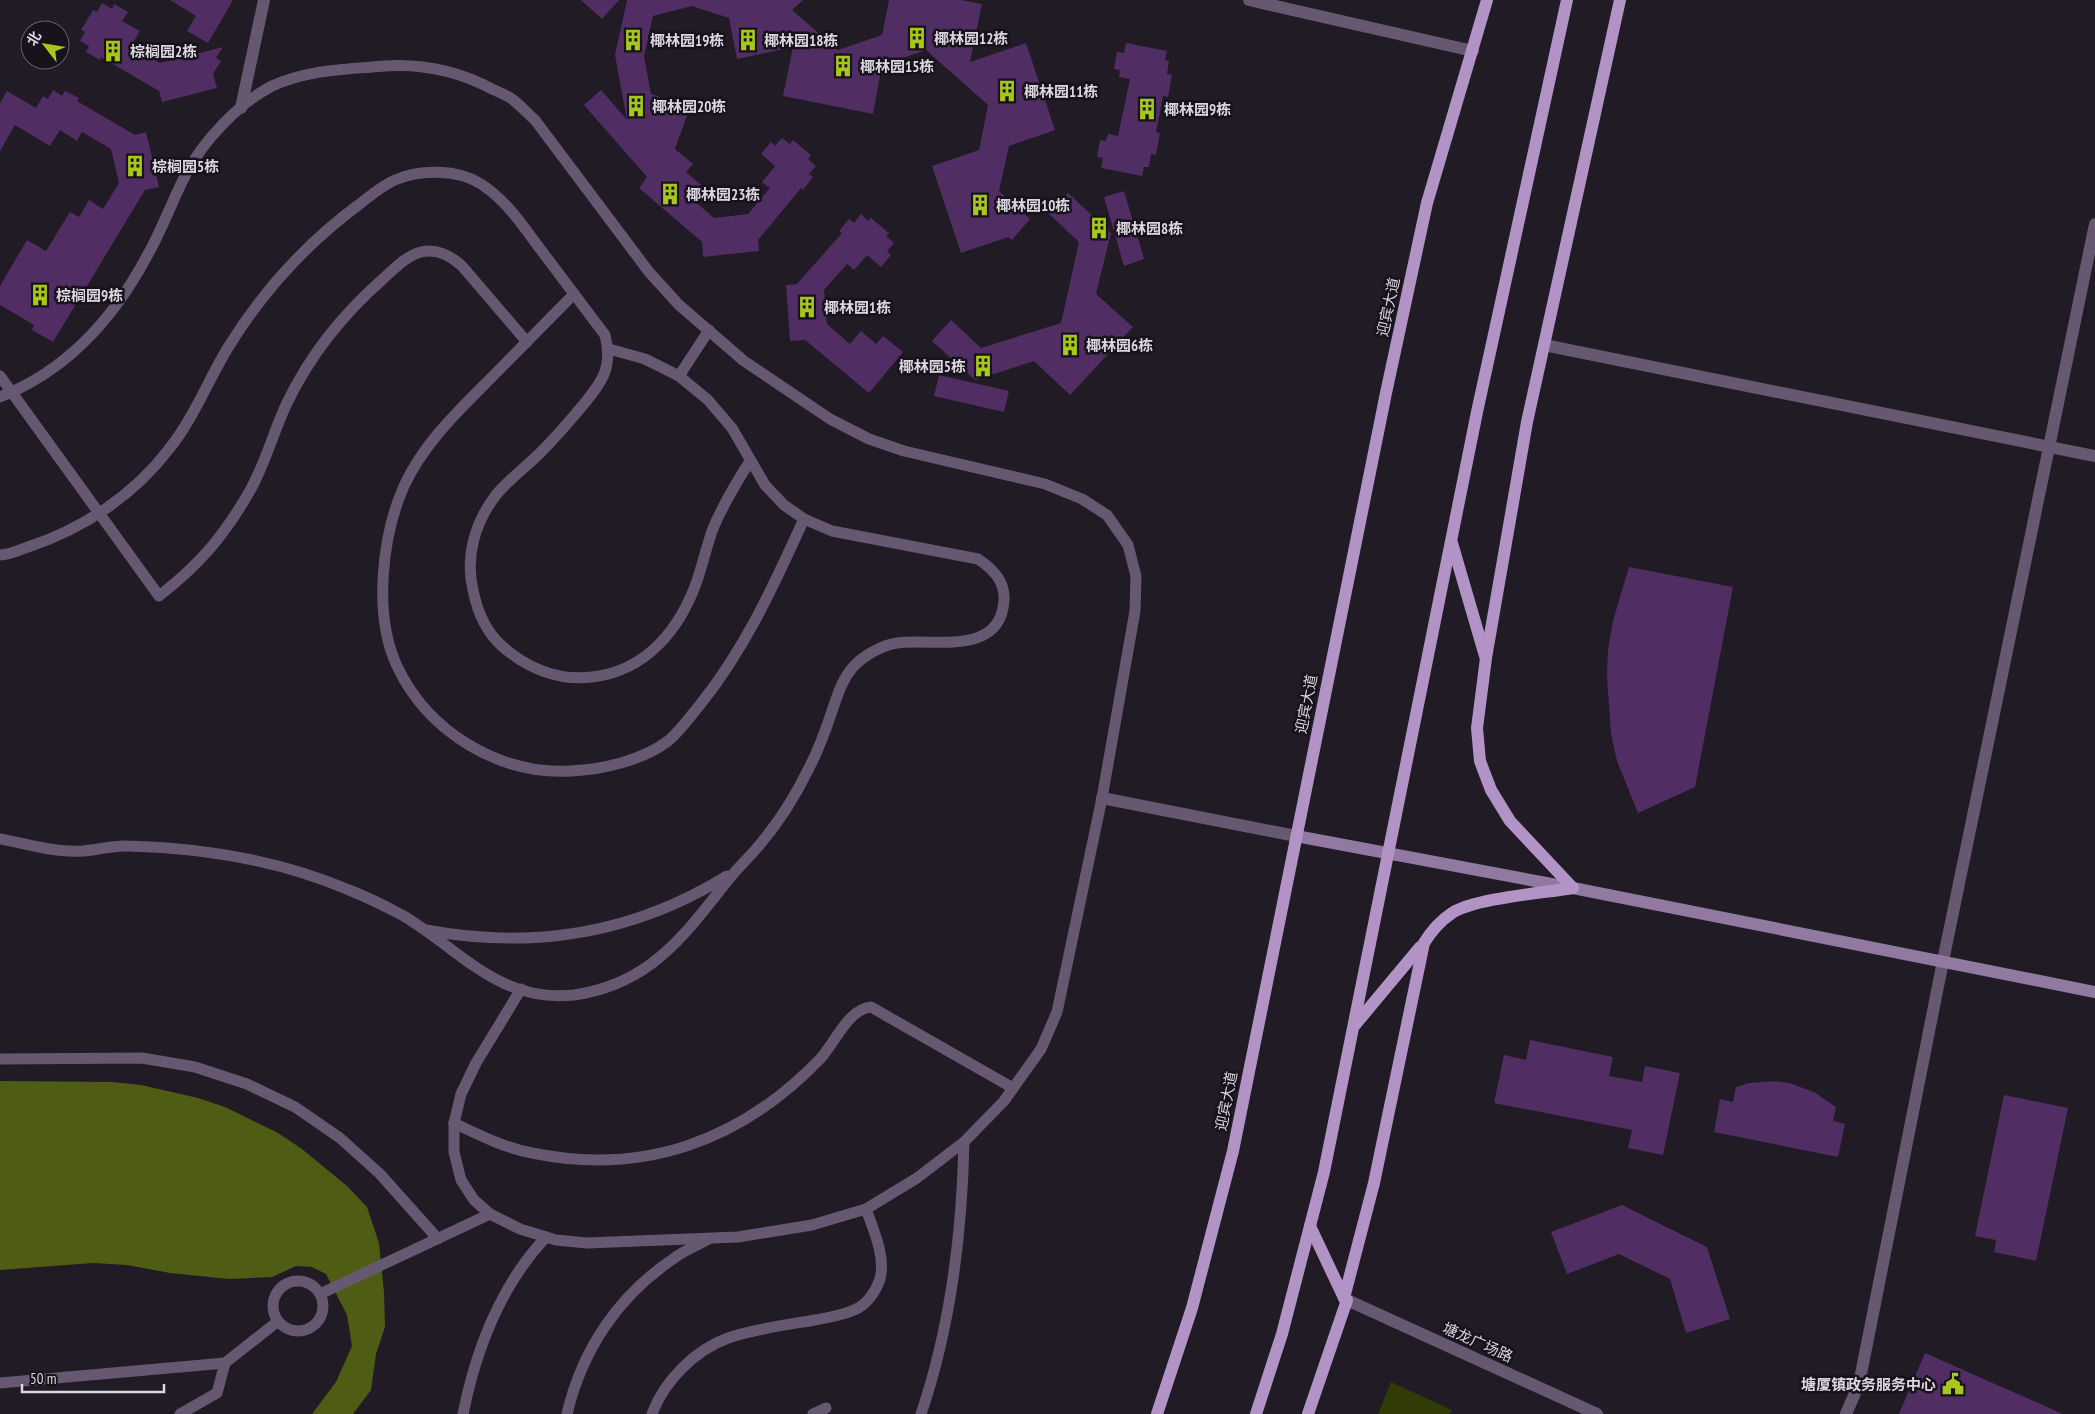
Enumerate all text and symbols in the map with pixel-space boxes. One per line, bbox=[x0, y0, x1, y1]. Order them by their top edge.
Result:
north arrow bbox=[20, 20, 70, 70]
building icon: 椰林园12栋 bbox=[904, 25, 930, 51]
building icon: 椰林园19栋 bbox=[620, 27, 646, 53]
building icon: 椰林园18栋 bbox=[735, 27, 761, 53]
text: 北 bbox=[23, 28, 45, 49]
place label: 椰林园12栋 bbox=[934, 29, 1008, 48]
place label: 椰林园19栋 bbox=[650, 31, 724, 50]
place label: 椰林园18栋 bbox=[764, 31, 838, 50]
building icon: 棕榈园2栋 bbox=[100, 38, 126, 64]
place label: 棕榈园2栋 bbox=[130, 42, 197, 61]
building icon: 椰林园15栋 bbox=[830, 53, 856, 79]
place label: 椰林园15栋 bbox=[860, 57, 934, 76]
building icon: 椰林园11栋 bbox=[994, 78, 1020, 104]
place label: 椰林园11栋 bbox=[1024, 82, 1098, 101]
building icon: 椰林园20栋 bbox=[623, 93, 649, 119]
building icon: 椰林园9栋 bbox=[1134, 96, 1160, 122]
place label: 椰林园20栋 bbox=[652, 97, 726, 116]
place label: 椰林园9栋 bbox=[1164, 100, 1231, 119]
building icon: 棕榈园5栋 bbox=[122, 153, 148, 179]
place label: 棕榈园5栋 bbox=[152, 157, 219, 176]
building icon: 椰林园23栋 bbox=[657, 181, 683, 207]
place label: 椰林园23栋 bbox=[686, 185, 760, 204]
building icon: 椰林园10栋 bbox=[967, 192, 993, 218]
place label: 椰林园10栋 bbox=[996, 196, 1070, 215]
building icon: 椰林园8栋 bbox=[1086, 215, 1112, 241]
place label: 椰林园8栋 bbox=[1116, 219, 1183, 238]
street label: 迎宾大道 bbox=[1372, 276, 1404, 338]
building icon: 棕榈园9栋 bbox=[27, 282, 53, 308]
place label: 棕榈园9栋 bbox=[56, 286, 123, 305]
building icon: 椰林园1栋 bbox=[794, 294, 820, 320]
place label: 椰林园1栋 bbox=[824, 298, 891, 317]
building icon: 椰林园6栋 bbox=[1057, 332, 1083, 358]
place label: 椰林园6栋 bbox=[1086, 336, 1153, 355]
building icon: 椰林园5栋 bbox=[970, 353, 996, 379]
place label: 椰林园5栋 bbox=[899, 357, 966, 376]
street label: 迎宾大道 bbox=[1291, 673, 1321, 735]
street label: 迎宾大道 bbox=[1211, 1070, 1241, 1132]
street label: 塘龙广场路 bbox=[1440, 1318, 1516, 1366]
scale bar bbox=[22, 1362, 165, 1394]
text: 50 m bbox=[30, 1369, 56, 1388]
public building icon: 塘厦镇政务服务中心 bbox=[1940, 1371, 1966, 1397]
place label: 塘厦镇政务服务中心 bbox=[1801, 1375, 1936, 1394]

